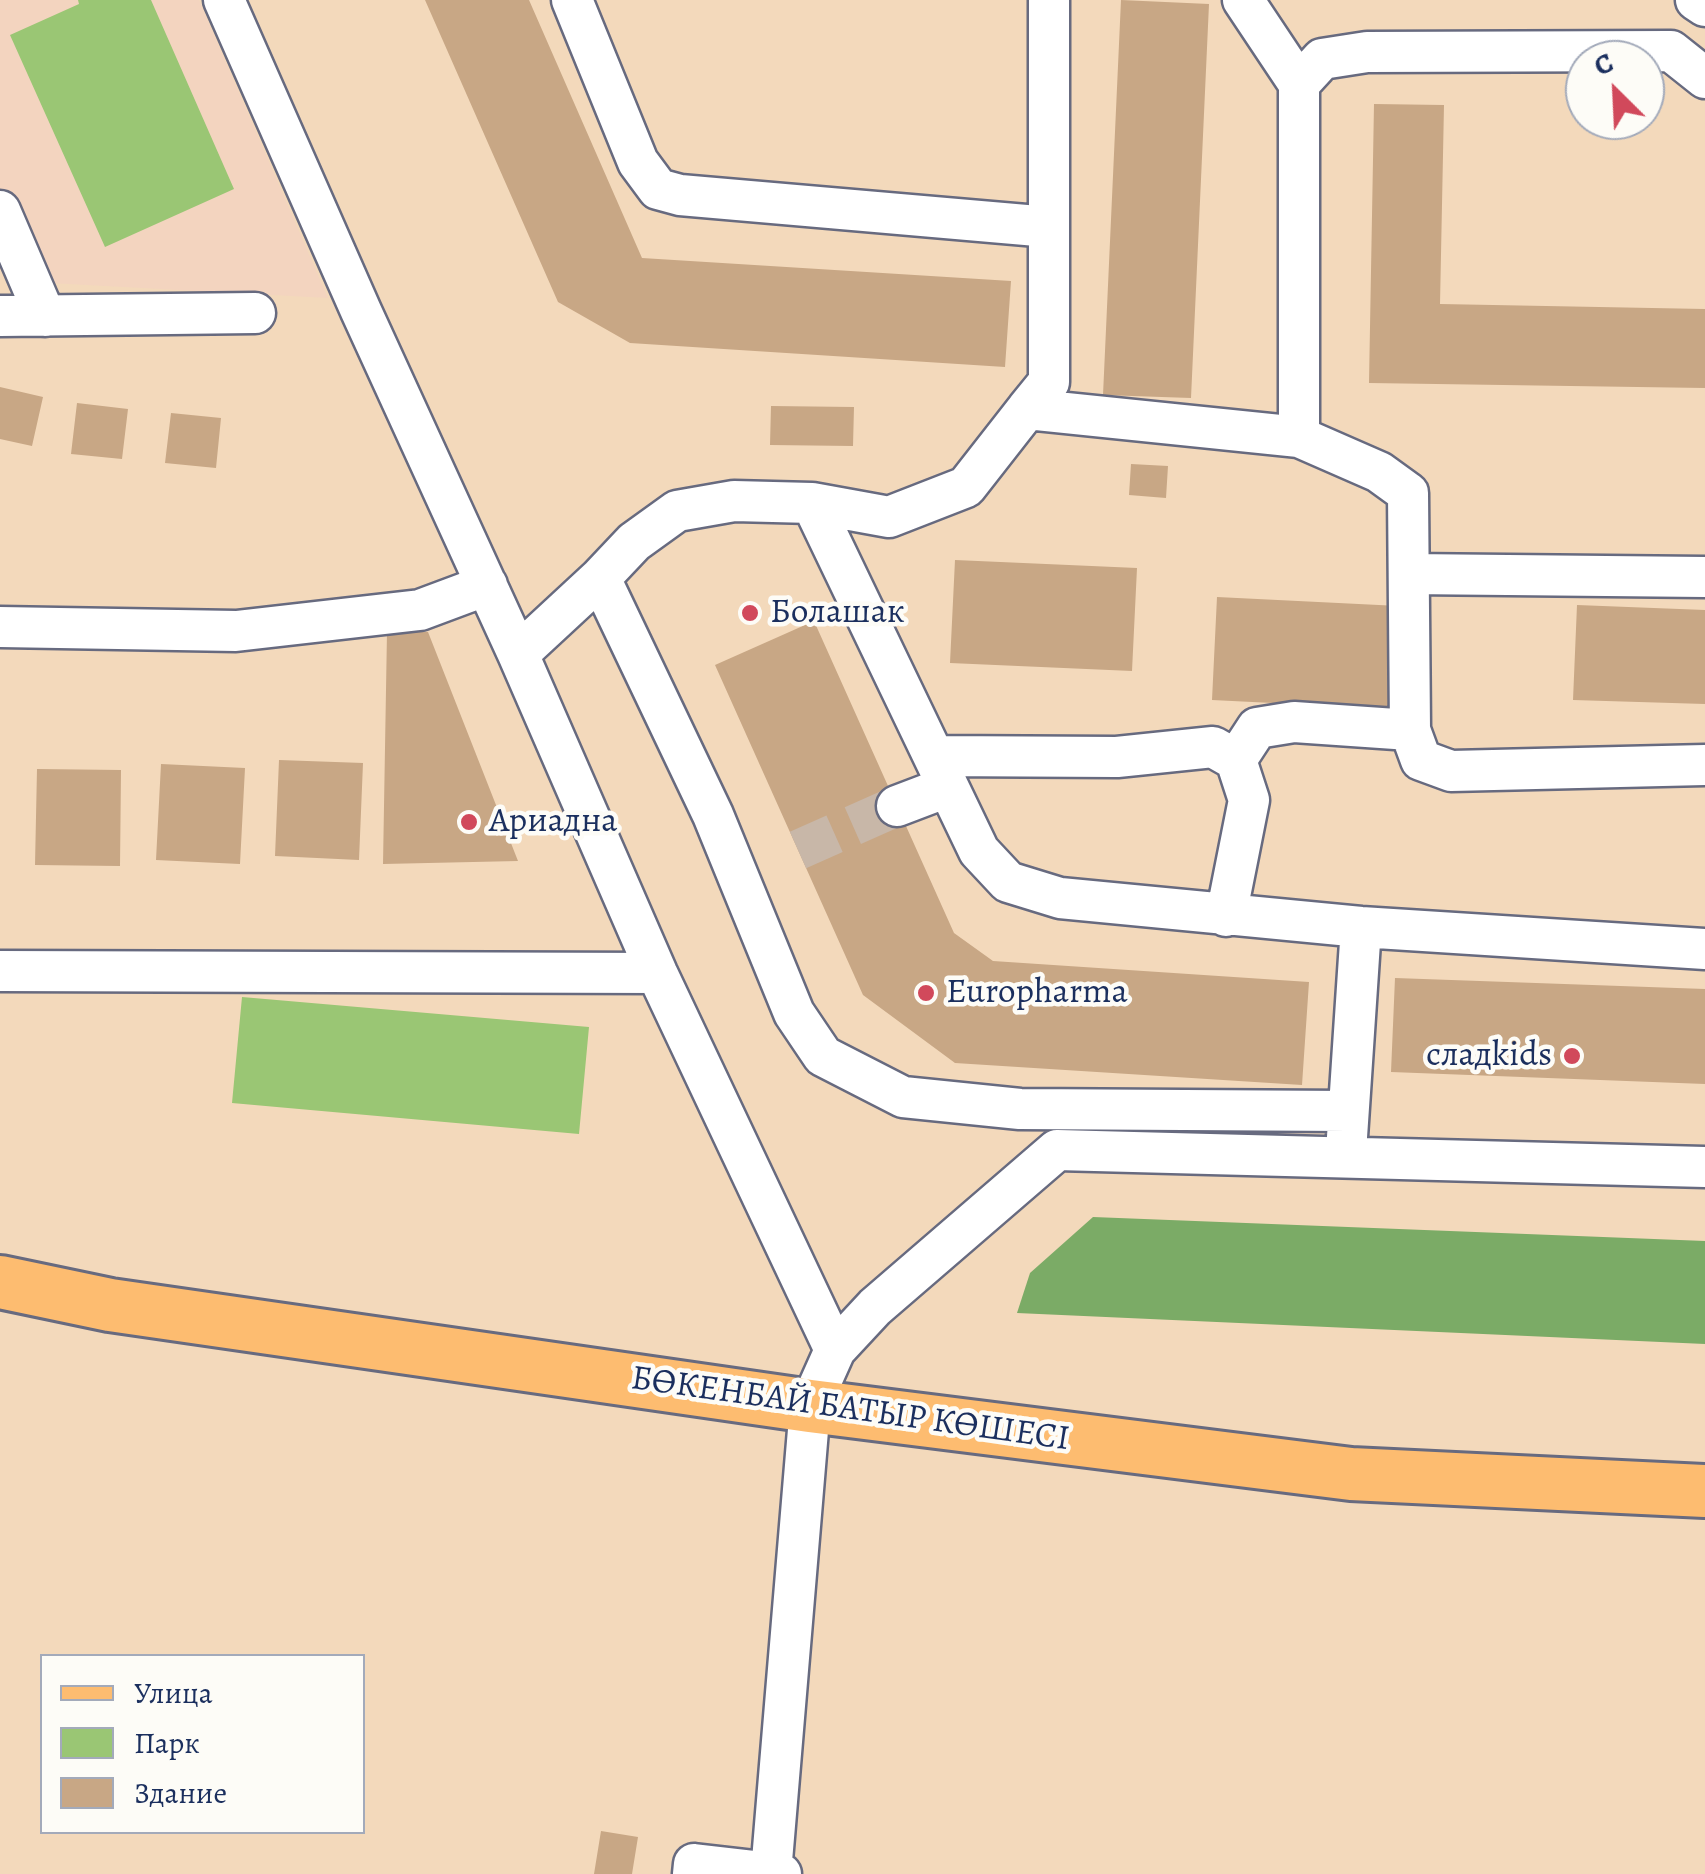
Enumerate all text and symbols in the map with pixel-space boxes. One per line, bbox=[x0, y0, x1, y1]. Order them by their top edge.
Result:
north arrow bbox=[1565, 40, 1665, 140]
text: С bbox=[1588, 44, 1619, 85]
place label: Болашак bbox=[770, 592, 905, 634]
marker: Болашак bbox=[739, 602, 761, 624]
place label: Ариадна bbox=[489, 801, 617, 843]
marker: Ариадна bbox=[458, 811, 480, 833]
place label: Europharma bbox=[946, 972, 1128, 1014]
marker: Europharma bbox=[915, 982, 937, 1004]
place label: сладkids bbox=[1426, 1035, 1552, 1077]
marker: сладkids bbox=[1561, 1045, 1583, 1067]
street label: БӨКЕНБАЙ БАТЫР КӨШЕСІ bbox=[628, 1358, 1072, 1462]
legend bbox=[40, 1654, 365, 1834]
text: Улица bbox=[134, 1673, 213, 1713]
text: Парк bbox=[134, 1723, 200, 1763]
text: Здание bbox=[134, 1773, 227, 1813]

